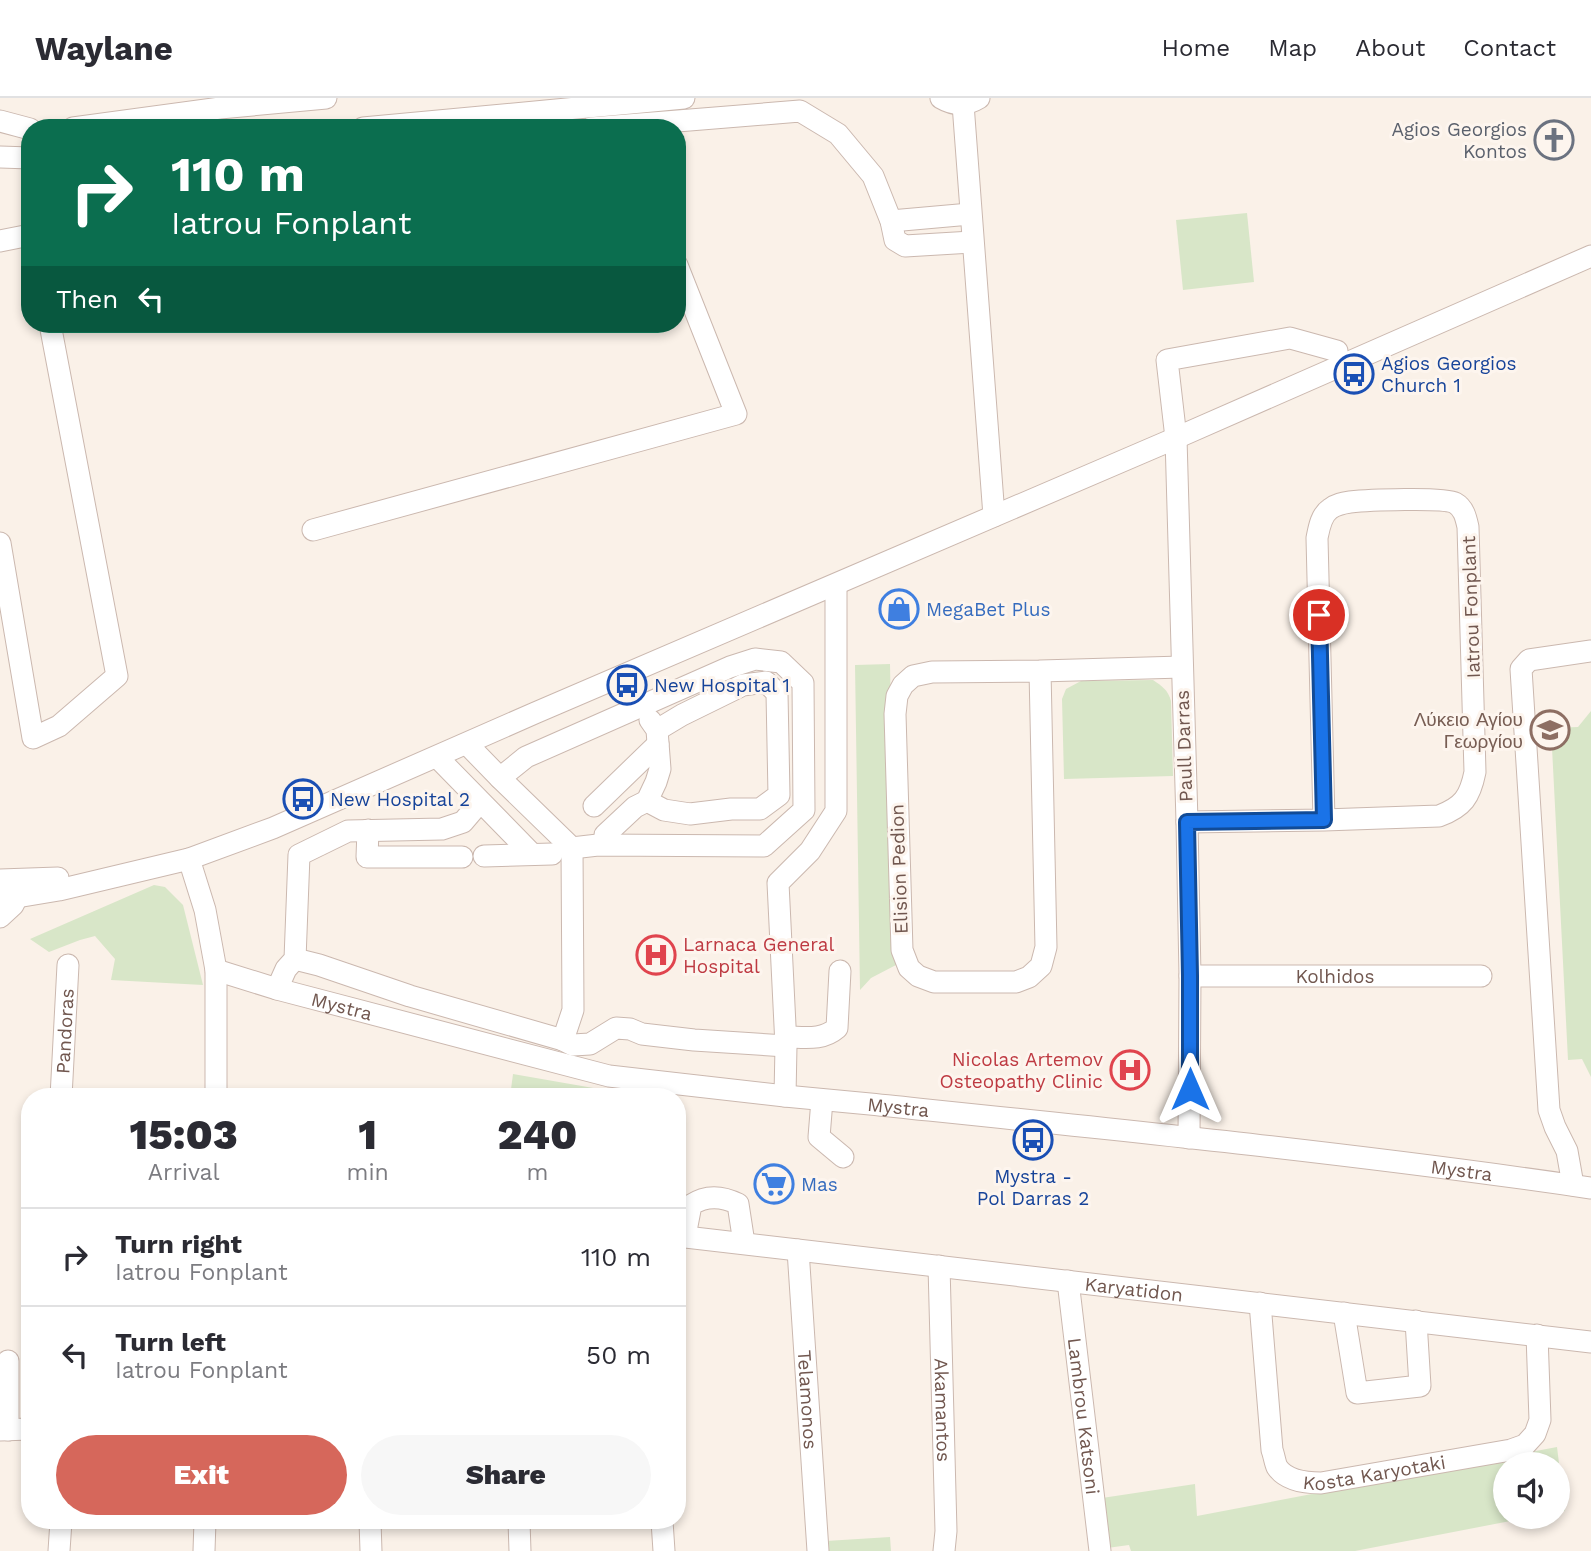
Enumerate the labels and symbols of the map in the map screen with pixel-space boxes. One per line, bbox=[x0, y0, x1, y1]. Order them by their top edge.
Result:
place label: Agios Georgios Kontos bbox=[1391, 118, 1527, 163]
church icon: Agios Georgios Kontos bbox=[1533, 119, 1575, 161]
place label: Agios Georgios Church 1 bbox=[1381, 352, 1517, 397]
bus stop icon: Agios Georgios Church 1 bbox=[1333, 353, 1375, 395]
street label: Iatrou Fonplant bbox=[1457, 535, 1485, 679]
pin bbox=[1289, 585, 1349, 645]
shop icon: MegaBet Plus bbox=[878, 588, 920, 630]
place label: MegaBet Plus bbox=[926, 598, 1051, 621]
bus stop icon: New Hospital 1 bbox=[606, 664, 648, 706]
place label: New Hospital 1 bbox=[654, 674, 790, 697]
street label: Paull Darras bbox=[1171, 690, 1197, 802]
place label: Λύκειο Αγίου Γεωργίου bbox=[1414, 708, 1523, 753]
school or university icon: Λύκειο Αγίου Γεωργίου bbox=[1529, 709, 1571, 751]
bus stop icon: New Hospital 2 bbox=[282, 778, 324, 820]
place label: New Hospital 2 bbox=[330, 788, 470, 811]
street label: Elision Pedion bbox=[885, 804, 913, 934]
place label: Larnaca General Hospital bbox=[683, 933, 835, 978]
hospital icon: Larnaca General Hospital bbox=[635, 934, 677, 976]
street label: Kolhidos bbox=[1295, 965, 1375, 988]
street label: Mystra bbox=[309, 987, 375, 1025]
street label: Pandoras bbox=[51, 988, 78, 1075]
place label: Nicolas Artemov Osteopathy Clinic bbox=[940, 1048, 1103, 1093]
hospital icon: Nicolas Artemov Osteopathy Clinic bbox=[1109, 1049, 1151, 1091]
position arrow bbox=[1153, 1052, 1227, 1126]
street label: Mystra bbox=[866, 1092, 931, 1122]
bus stop icon: Mystra - Pol Darras 2 bbox=[1012, 1119, 1054, 1161]
street label: Mystra bbox=[1429, 1155, 1494, 1186]
supermarket icon: Mas bbox=[753, 1163, 795, 1205]
place label: Mystra - Pol Darras 2 bbox=[977, 1165, 1089, 1210]
place label: Mas bbox=[801, 1173, 838, 1196]
street label: Karyatidon bbox=[1084, 1272, 1184, 1306]
street label: Lambrou Katsoni bbox=[1063, 1336, 1105, 1496]
street label: Telamonos bbox=[793, 1349, 823, 1450]
street label: Akamantos bbox=[930, 1358, 956, 1462]
street label: Kosta Karyotaki bbox=[1302, 1450, 1447, 1495]

